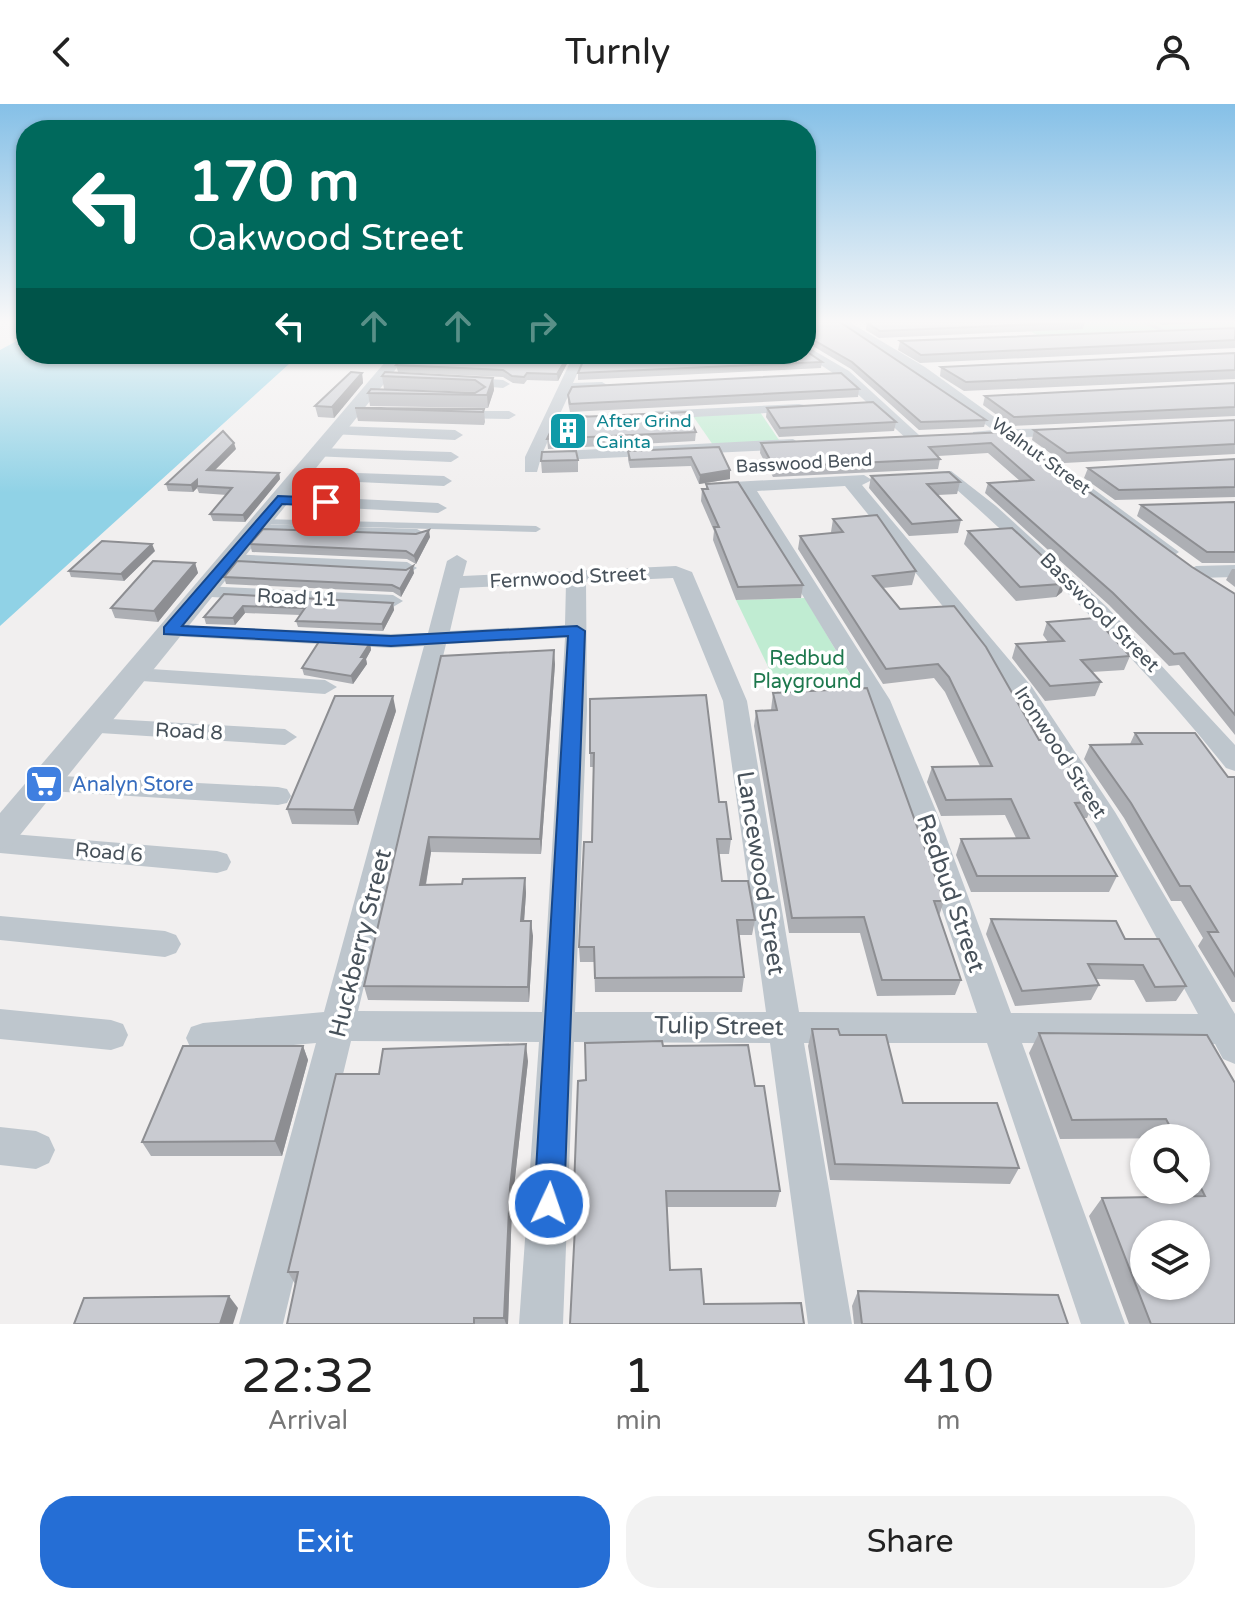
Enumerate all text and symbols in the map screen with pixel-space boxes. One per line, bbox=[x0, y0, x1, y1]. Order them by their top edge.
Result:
icon: back bbox=[40, 30, 84, 74]
icon: person bbox=[1151, 30, 1195, 74]
text: Turnly bbox=[565, 31, 670, 74]
text: 170 m bbox=[188, 149, 359, 216]
icon: left bbox=[56, 152, 160, 256]
text: Oakwood Street bbox=[188, 217, 464, 260]
icon: left bbox=[268, 304, 312, 348]
icon: ahead bbox=[352, 304, 396, 348]
icon: ahead bbox=[436, 304, 480, 348]
icon: right bbox=[520, 304, 564, 348]
building icon: After Grind Cainta bbox=[547, 410, 589, 452]
place label: After Grind Cainta bbox=[596, 410, 692, 453]
street label: Walnut Street bbox=[987, 413, 1095, 499]
street label: Basswood Bend bbox=[735, 448, 873, 478]
pin bbox=[292, 468, 360, 536]
icon: arrive bbox=[304, 480, 348, 524]
street label: Basswood Street bbox=[1035, 548, 1164, 678]
street label: Fernwood Street bbox=[489, 562, 648, 594]
street label: Road 11 bbox=[256, 584, 338, 612]
park label: Redbud Playground bbox=[752, 647, 862, 694]
street label: Ironwood Street bbox=[1009, 682, 1112, 823]
street label: Road 8 bbox=[154, 718, 224, 746]
supermarket icon: Analyn Store bbox=[23, 763, 65, 805]
street label: Lancewood Street bbox=[730, 769, 791, 977]
place label: Analyn Store bbox=[72, 773, 194, 797]
street label: Redbud Street bbox=[910, 810, 991, 976]
street label: Road 6 bbox=[74, 838, 144, 868]
street label: Huckberry Street bbox=[323, 846, 398, 1040]
street label: Tulip Street bbox=[654, 1011, 784, 1042]
map controls bbox=[1130, 1124, 1210, 1300]
button: search bbox=[1130, 1124, 1210, 1204]
position arrow bbox=[507, 1162, 591, 1246]
button: layers bbox=[1130, 1220, 1210, 1300]
text: 22:32 bbox=[241, 1348, 374, 1406]
text: 1 bbox=[624, 1348, 654, 1406]
text: 410 bbox=[903, 1348, 994, 1406]
text: Arrival bbox=[268, 1405, 348, 1436]
text: min bbox=[616, 1405, 662, 1436]
text: m bbox=[937, 1405, 960, 1436]
button: Exit bbox=[40, 1496, 610, 1588]
button: Share bbox=[626, 1496, 1195, 1588]

